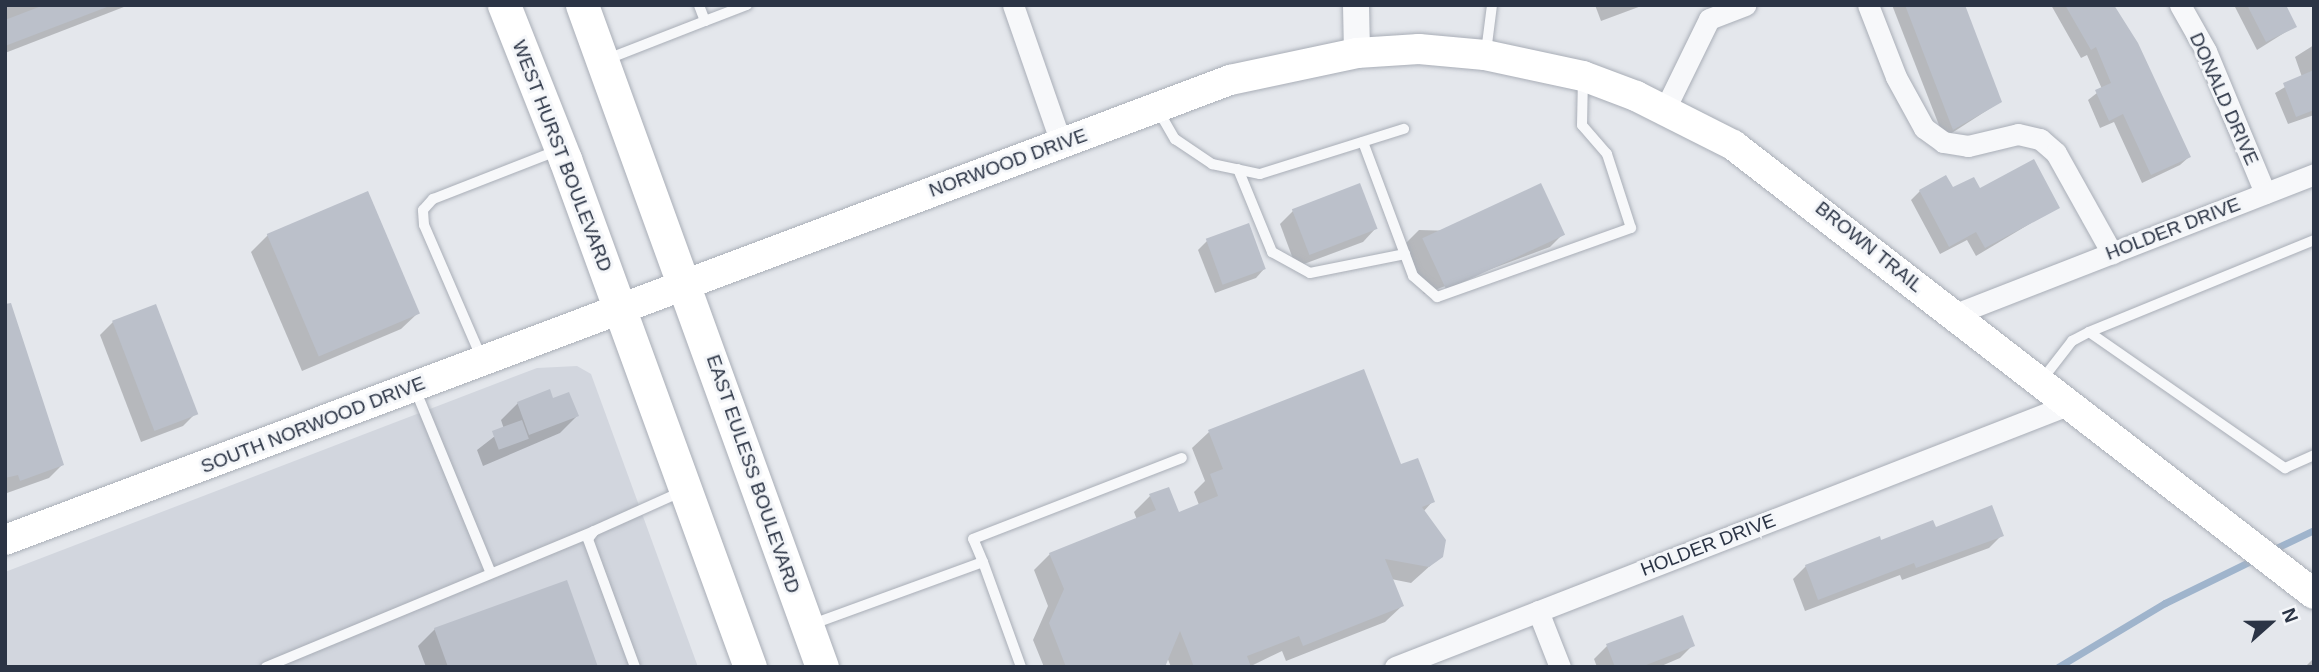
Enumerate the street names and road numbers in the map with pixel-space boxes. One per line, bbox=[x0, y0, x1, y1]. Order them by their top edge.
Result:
street label: DONALD DRIVE bbox=[2185, 29, 2263, 169]
street label: WEST HURST BOULEVARD bbox=[507, 37, 617, 275]
street label: NORWOOD DRIVE bbox=[926, 124, 1090, 202]
street label: HOLDER DRIVE bbox=[2102, 193, 2244, 265]
street label: BROWN TRAIL bbox=[1811, 197, 1927, 297]
street label: EAST EULESS BOULEVARD bbox=[701, 352, 805, 596]
street label: SOUTH NORWOOD DRIVE bbox=[198, 372, 428, 478]
street label: HOLDER DRIVE bbox=[1637, 509, 1779, 581]

